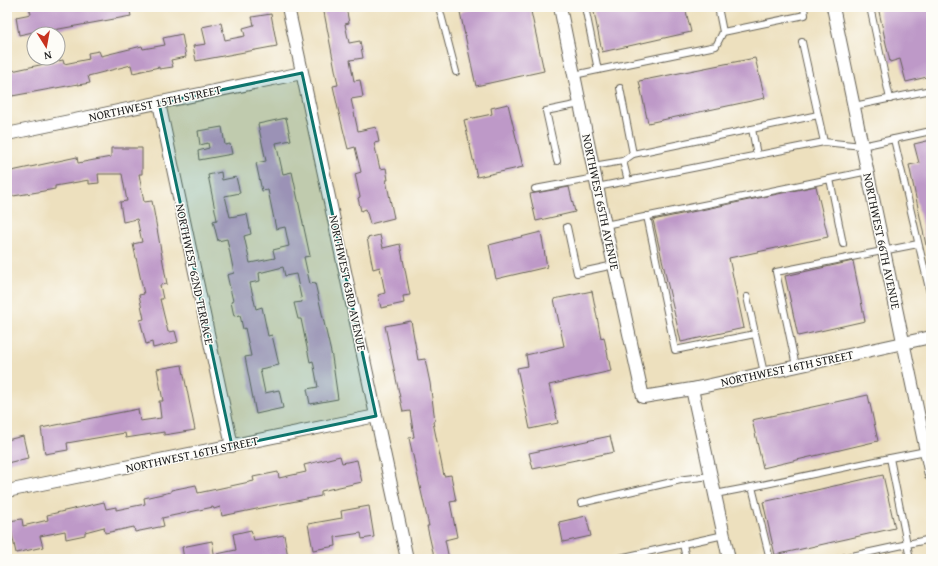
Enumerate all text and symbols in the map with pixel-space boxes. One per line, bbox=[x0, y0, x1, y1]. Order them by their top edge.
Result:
north arrow bbox=[26, 26, 66, 66]
text: N bbox=[42, 47, 53, 64]
street label: NORTHWEST 15TH STREET bbox=[87, 81, 223, 125]
street label: NORTHWEST 65TH AVENUE bbox=[578, 132, 624, 272]
street label: NORTHWEST 66TH AVENUE bbox=[859, 171, 905, 311]
street label: NORTHWEST 62ND TERRACE bbox=[172, 202, 218, 346]
street label: NORTHWEST 63RD AVENUE bbox=[325, 214, 371, 352]
street label: NORTHWEST 16TH STREET bbox=[719, 346, 855, 390]
street label: NORTHWEST 16TH STREET bbox=[124, 432, 260, 476]

